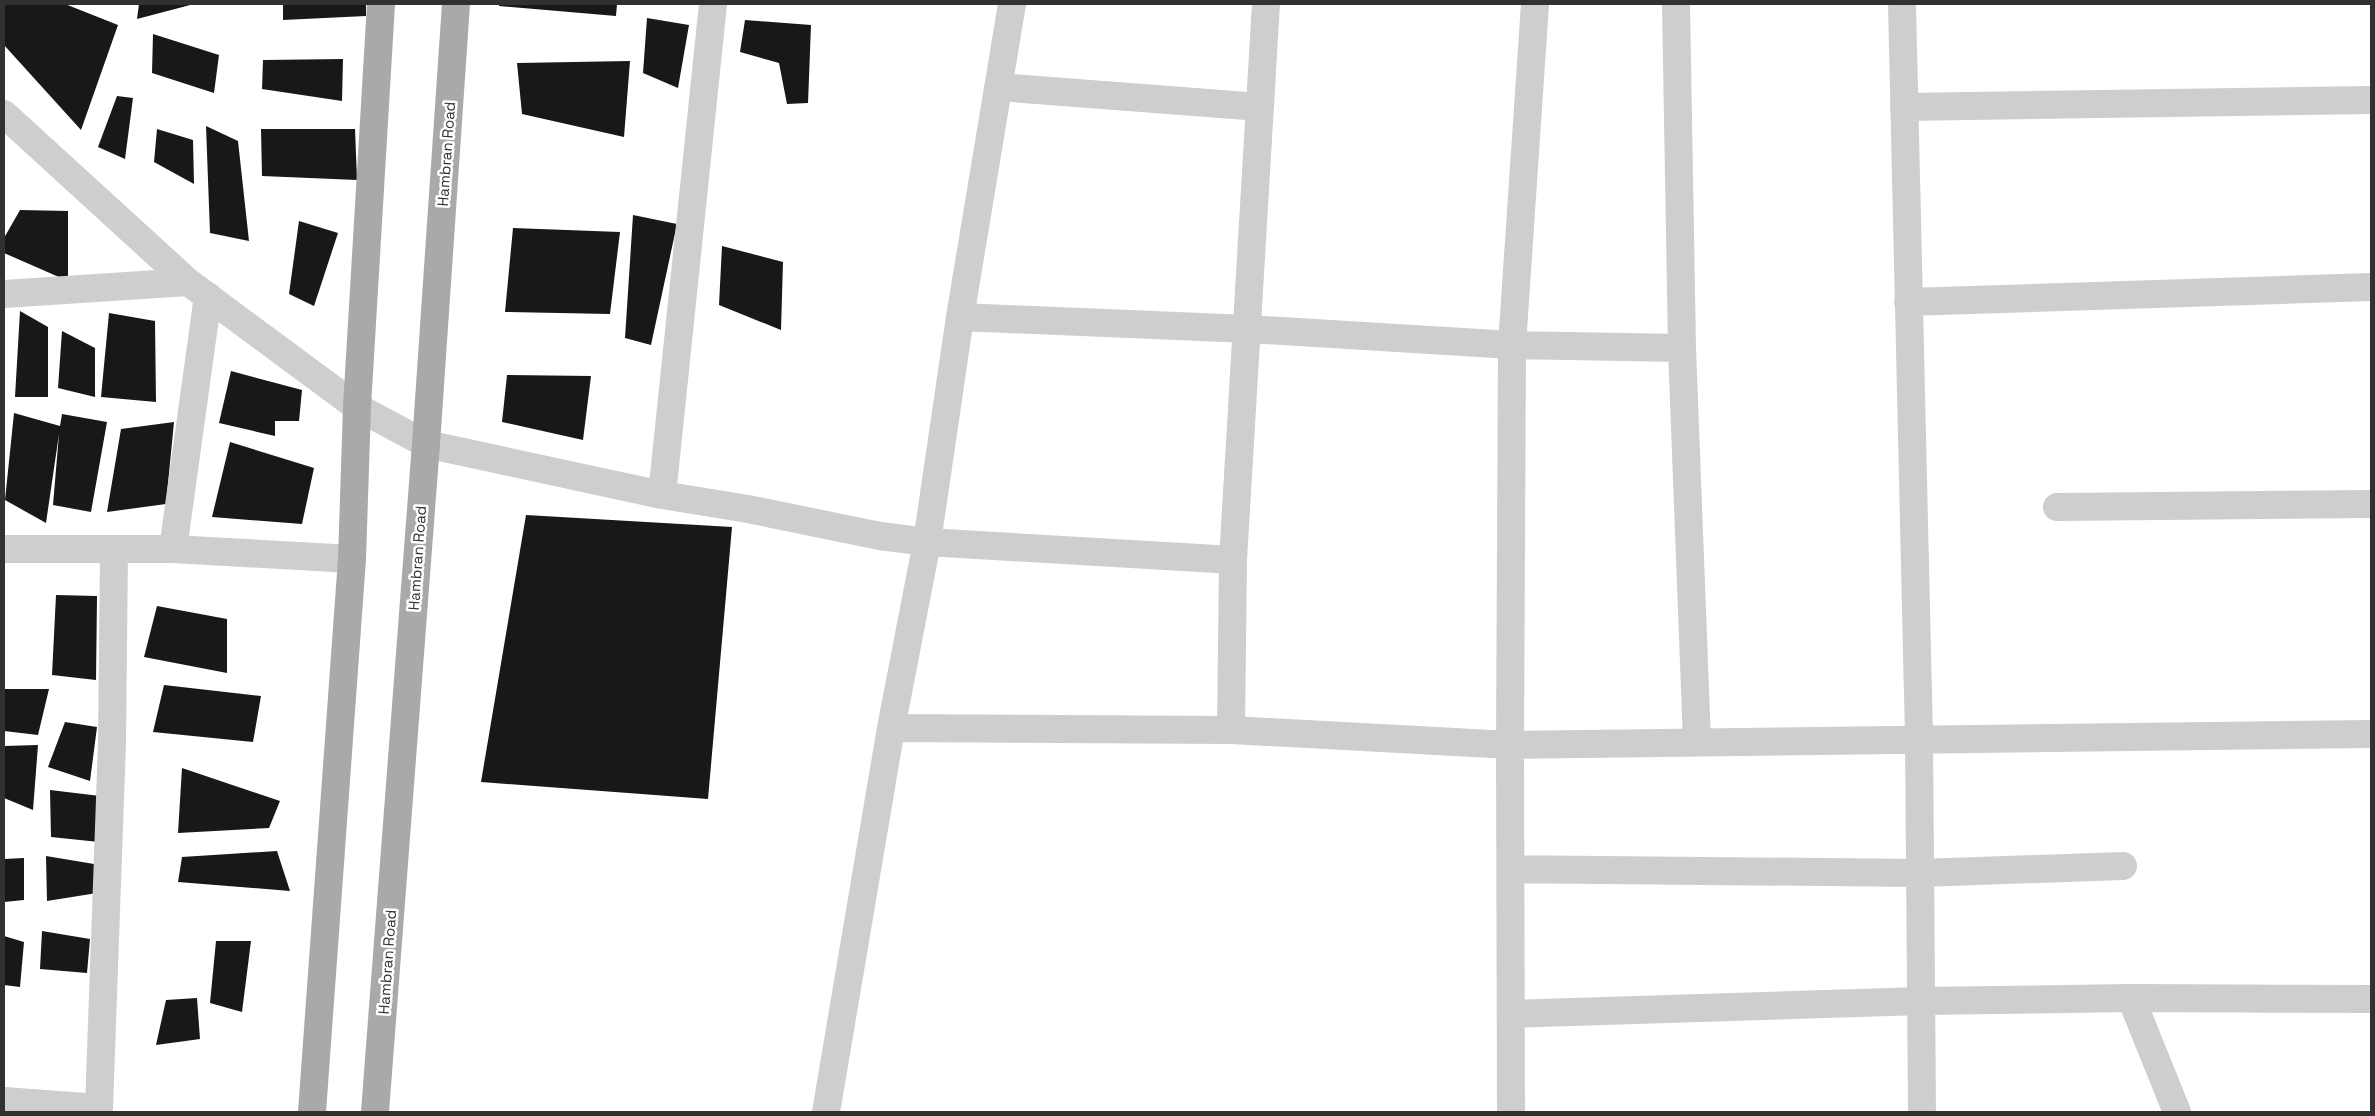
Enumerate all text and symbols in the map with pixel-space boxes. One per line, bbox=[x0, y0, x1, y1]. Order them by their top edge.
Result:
street label: Hambran Road bbox=[433, 101, 459, 207]
street label: Hambran Road bbox=[404, 505, 430, 611]
street label: Hambran Road bbox=[374, 909, 400, 1015]

